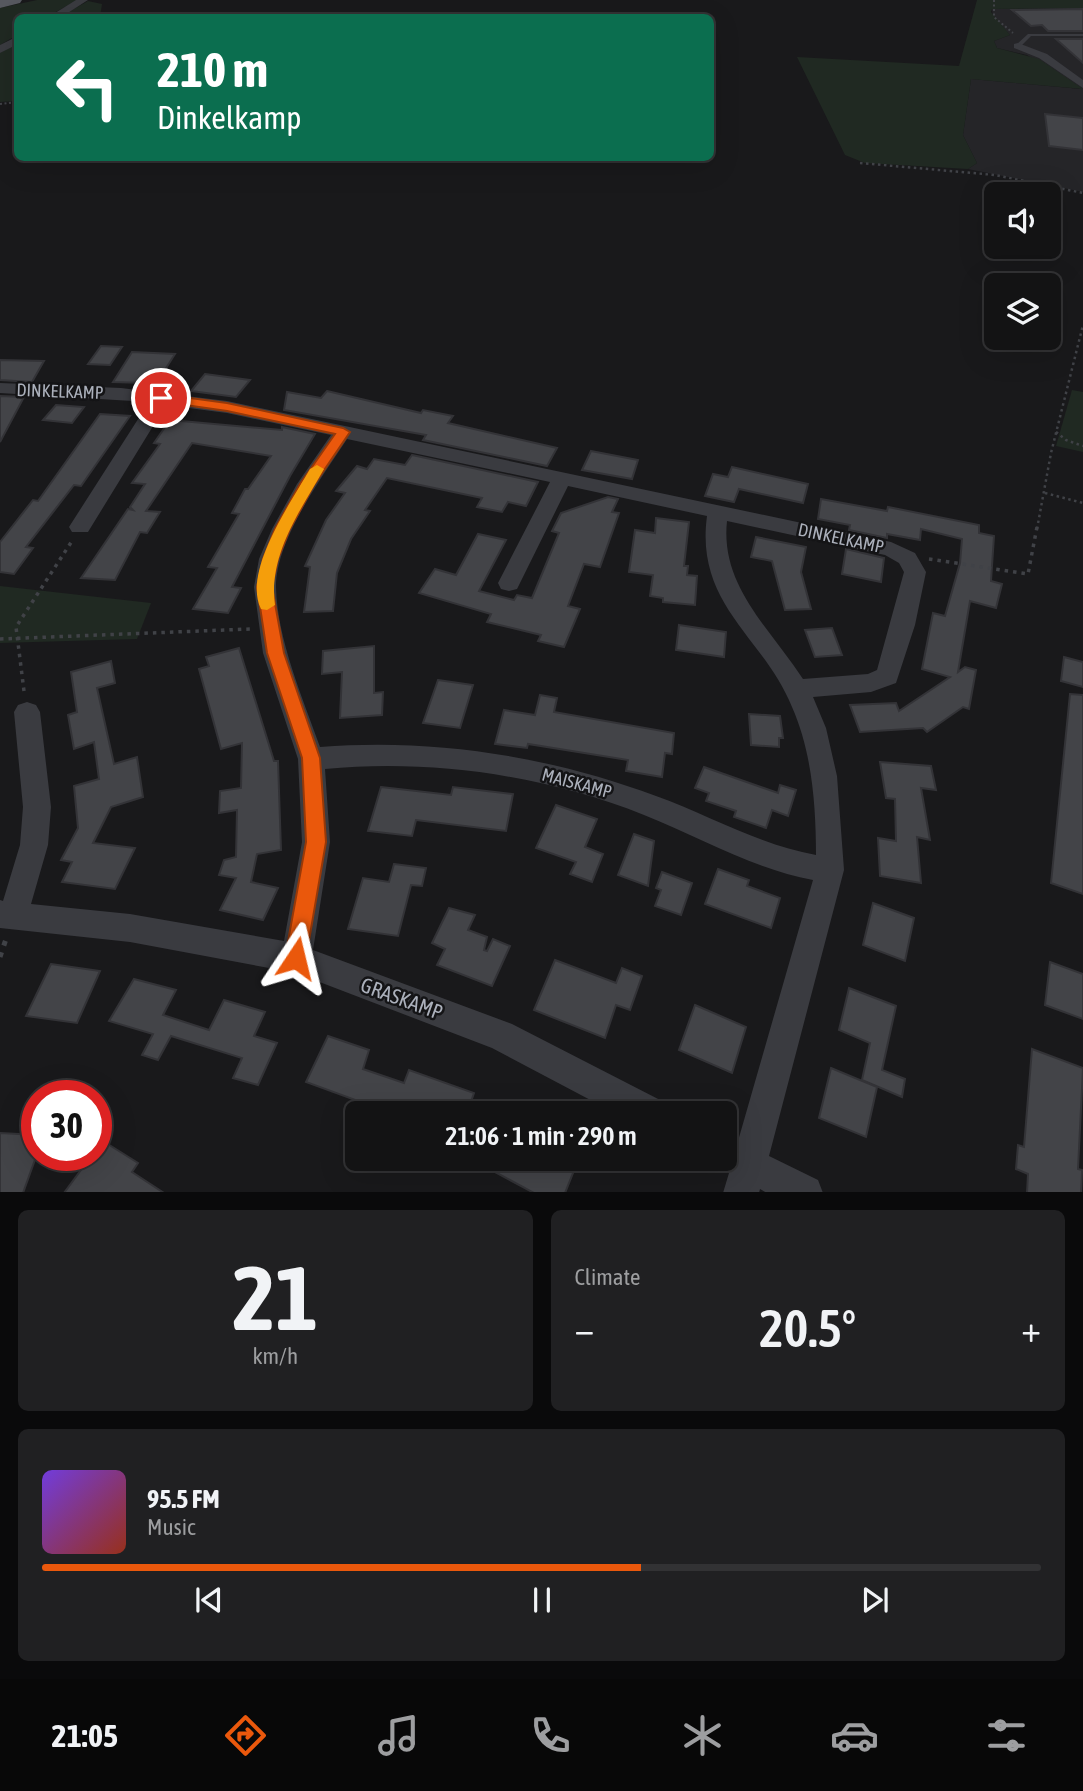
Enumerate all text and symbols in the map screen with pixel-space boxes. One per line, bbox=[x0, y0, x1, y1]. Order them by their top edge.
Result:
text: 210 m bbox=[157, 41, 268, 97]
icon: left bbox=[42, 42, 133, 133]
text: Dinkelkamp bbox=[157, 99, 301, 136]
map controls bbox=[984, 182, 1061, 350]
button: sound bbox=[984, 182, 1061, 259]
button: layers bbox=[984, 273, 1061, 350]
pin bbox=[131, 368, 191, 428]
street label: DINKELKAMP bbox=[16, 379, 104, 403]
icon: arrive bbox=[142, 379, 180, 417]
street label: DINKELKAMP bbox=[796, 519, 886, 557]
street label: MAISKAMP bbox=[540, 764, 614, 802]
position arrow bbox=[259, 921, 333, 995]
street label: GRASKAMP bbox=[358, 972, 446, 1024]
speed limit sign: 30 bbox=[21, 1080, 112, 1171]
text: 21:06 · 1 min · 290 m bbox=[445, 1121, 637, 1151]
text: 21 bbox=[232, 1245, 318, 1349]
text: Climate bbox=[575, 1264, 640, 1290]
text: 20.5° bbox=[759, 1298, 856, 1358]
text: − bbox=[575, 1307, 594, 1350]
text: + bbox=[1021, 1307, 1041, 1350]
text: km/h bbox=[252, 1343, 298, 1369]
text: 95.5 FM bbox=[147, 1484, 220, 1514]
text: Music bbox=[147, 1514, 195, 1540]
icon: previous bbox=[190, 1581, 228, 1619]
icon: pause bbox=[523, 1581, 561, 1619]
icon: next bbox=[856, 1581, 894, 1619]
icon: directions bbox=[221, 1711, 270, 1760]
icon: music bbox=[374, 1711, 423, 1760]
icon: phone bbox=[526, 1711, 575, 1760]
icon: climate bbox=[678, 1711, 727, 1760]
icon: car bbox=[830, 1711, 879, 1760]
icon: filters bbox=[982, 1711, 1031, 1760]
text: 21:05 bbox=[52, 1717, 118, 1754]

